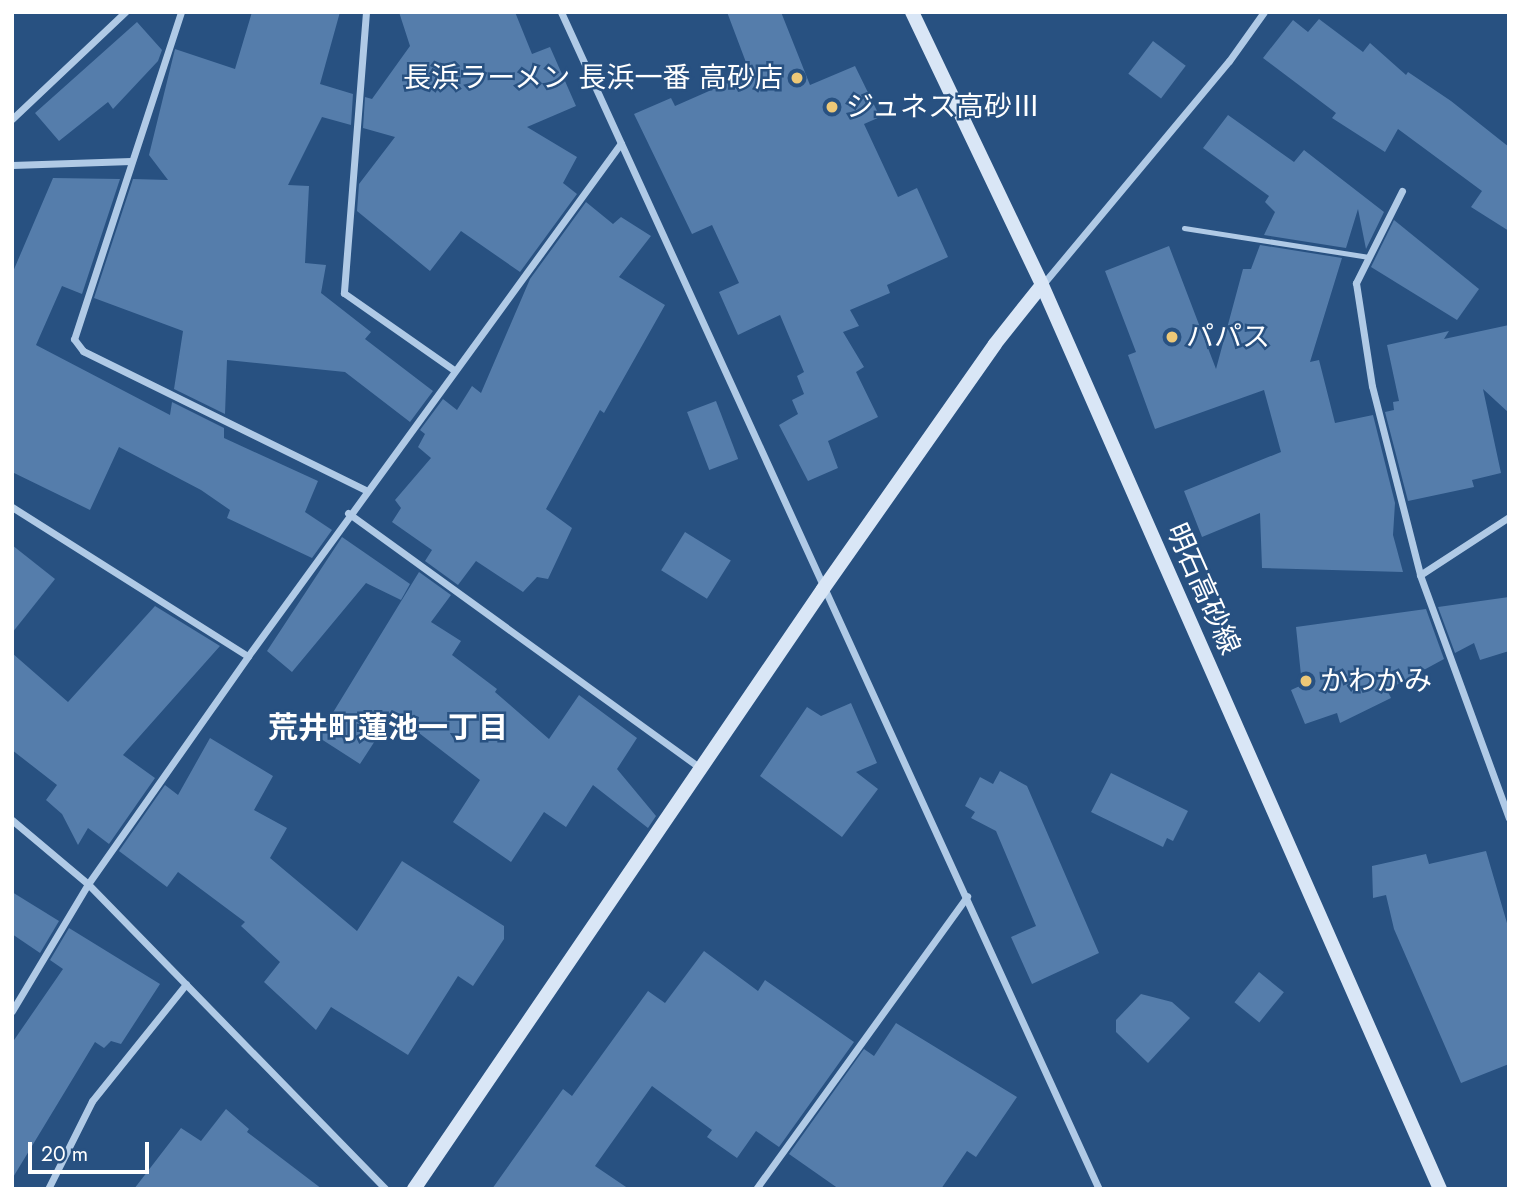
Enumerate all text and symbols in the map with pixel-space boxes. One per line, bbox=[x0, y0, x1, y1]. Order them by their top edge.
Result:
place label: 長浜ラーメン 長浜一番 高砂店 bbox=[402, 61, 783, 95]
marker: 長浜ラーメン 長浜一番 高砂店 bbox=[789, 70, 805, 86]
place label: ジュネス高砂Ⅲ bbox=[846, 90, 1042, 124]
marker: ジュネス高砂Ⅲ bbox=[824, 99, 840, 115]
place label: パパス bbox=[1186, 320, 1270, 354]
marker: パパス bbox=[1164, 329, 1180, 345]
street label: 明石高砂線 bbox=[1159, 518, 1247, 660]
place label: かわかみ bbox=[1320, 664, 1432, 698]
marker: かわかみ bbox=[1298, 673, 1314, 689]
district label: 荒井町蓮池一丁目 bbox=[268, 710, 508, 746]
scale bar bbox=[32, 1128, 152, 1172]
text: 20 m bbox=[41, 1139, 88, 1169]

